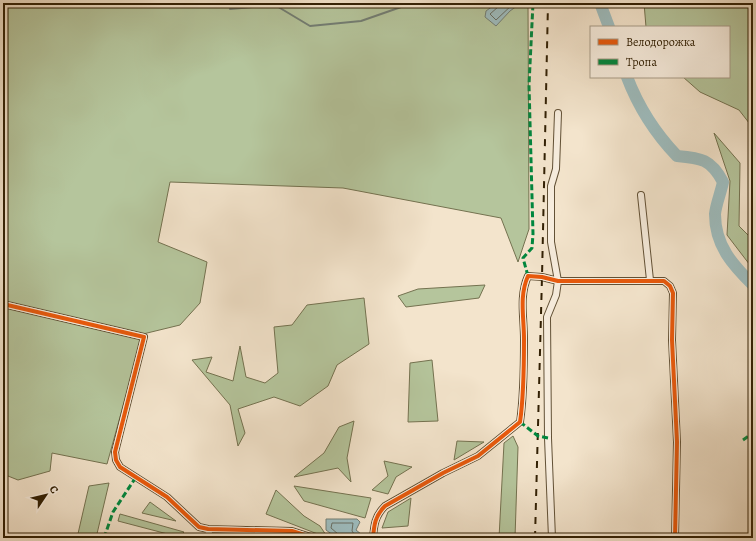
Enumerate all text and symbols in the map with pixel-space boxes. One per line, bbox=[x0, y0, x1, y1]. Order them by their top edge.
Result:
legend bbox=[590, 26, 730, 78]
text: Велодорожка bbox=[626, 34, 696, 50]
text: Тропа bbox=[626, 54, 657, 70]
north arrow bbox=[26, 475, 66, 515]
text: С bbox=[46, 482, 62, 497]

